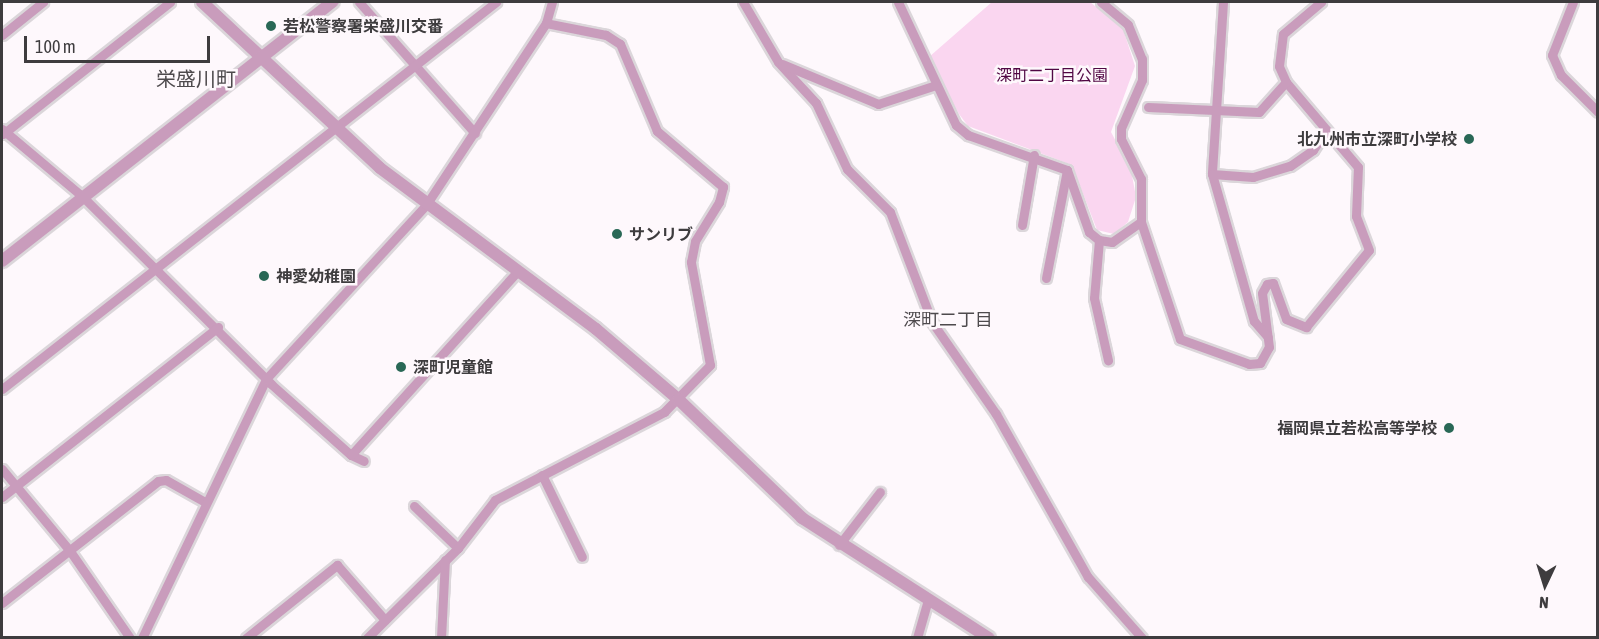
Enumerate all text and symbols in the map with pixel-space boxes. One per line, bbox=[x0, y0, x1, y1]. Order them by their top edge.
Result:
place label: 若松警察署栄盛川交番 bbox=[283, 16, 443, 36]
marker: 若松警察署栄盛川交番 bbox=[264, 19, 278, 33]
scale bar bbox=[27, 24, 213, 62]
text: 100 m bbox=[35, 36, 76, 57]
park label: 深町二丁目公園 bbox=[996, 65, 1108, 85]
district label: 栄盛川町 bbox=[156, 66, 236, 90]
place label: 北九州市立深町小学校 bbox=[1297, 129, 1457, 149]
marker: 北九州市立深町小学校 bbox=[1462, 132, 1476, 146]
place label: サンリブ bbox=[629, 224, 693, 244]
marker: サンリブ bbox=[610, 227, 624, 241]
place label: 神愛幼稚園 bbox=[276, 266, 356, 286]
marker: 神愛幼稚園 bbox=[257, 269, 271, 283]
district label: 深町二丁目 bbox=[903, 309, 993, 331]
place label: 深町児童館 bbox=[413, 357, 493, 377]
marker: 深町児童館 bbox=[394, 360, 408, 374]
place label: 福岡県立若松高等学校 bbox=[1277, 418, 1437, 438]
marker: 福岡県立若松高等学校 bbox=[1442, 421, 1456, 435]
north arrow bbox=[1515, 555, 1575, 615]
text: N bbox=[1538, 594, 1549, 612]

